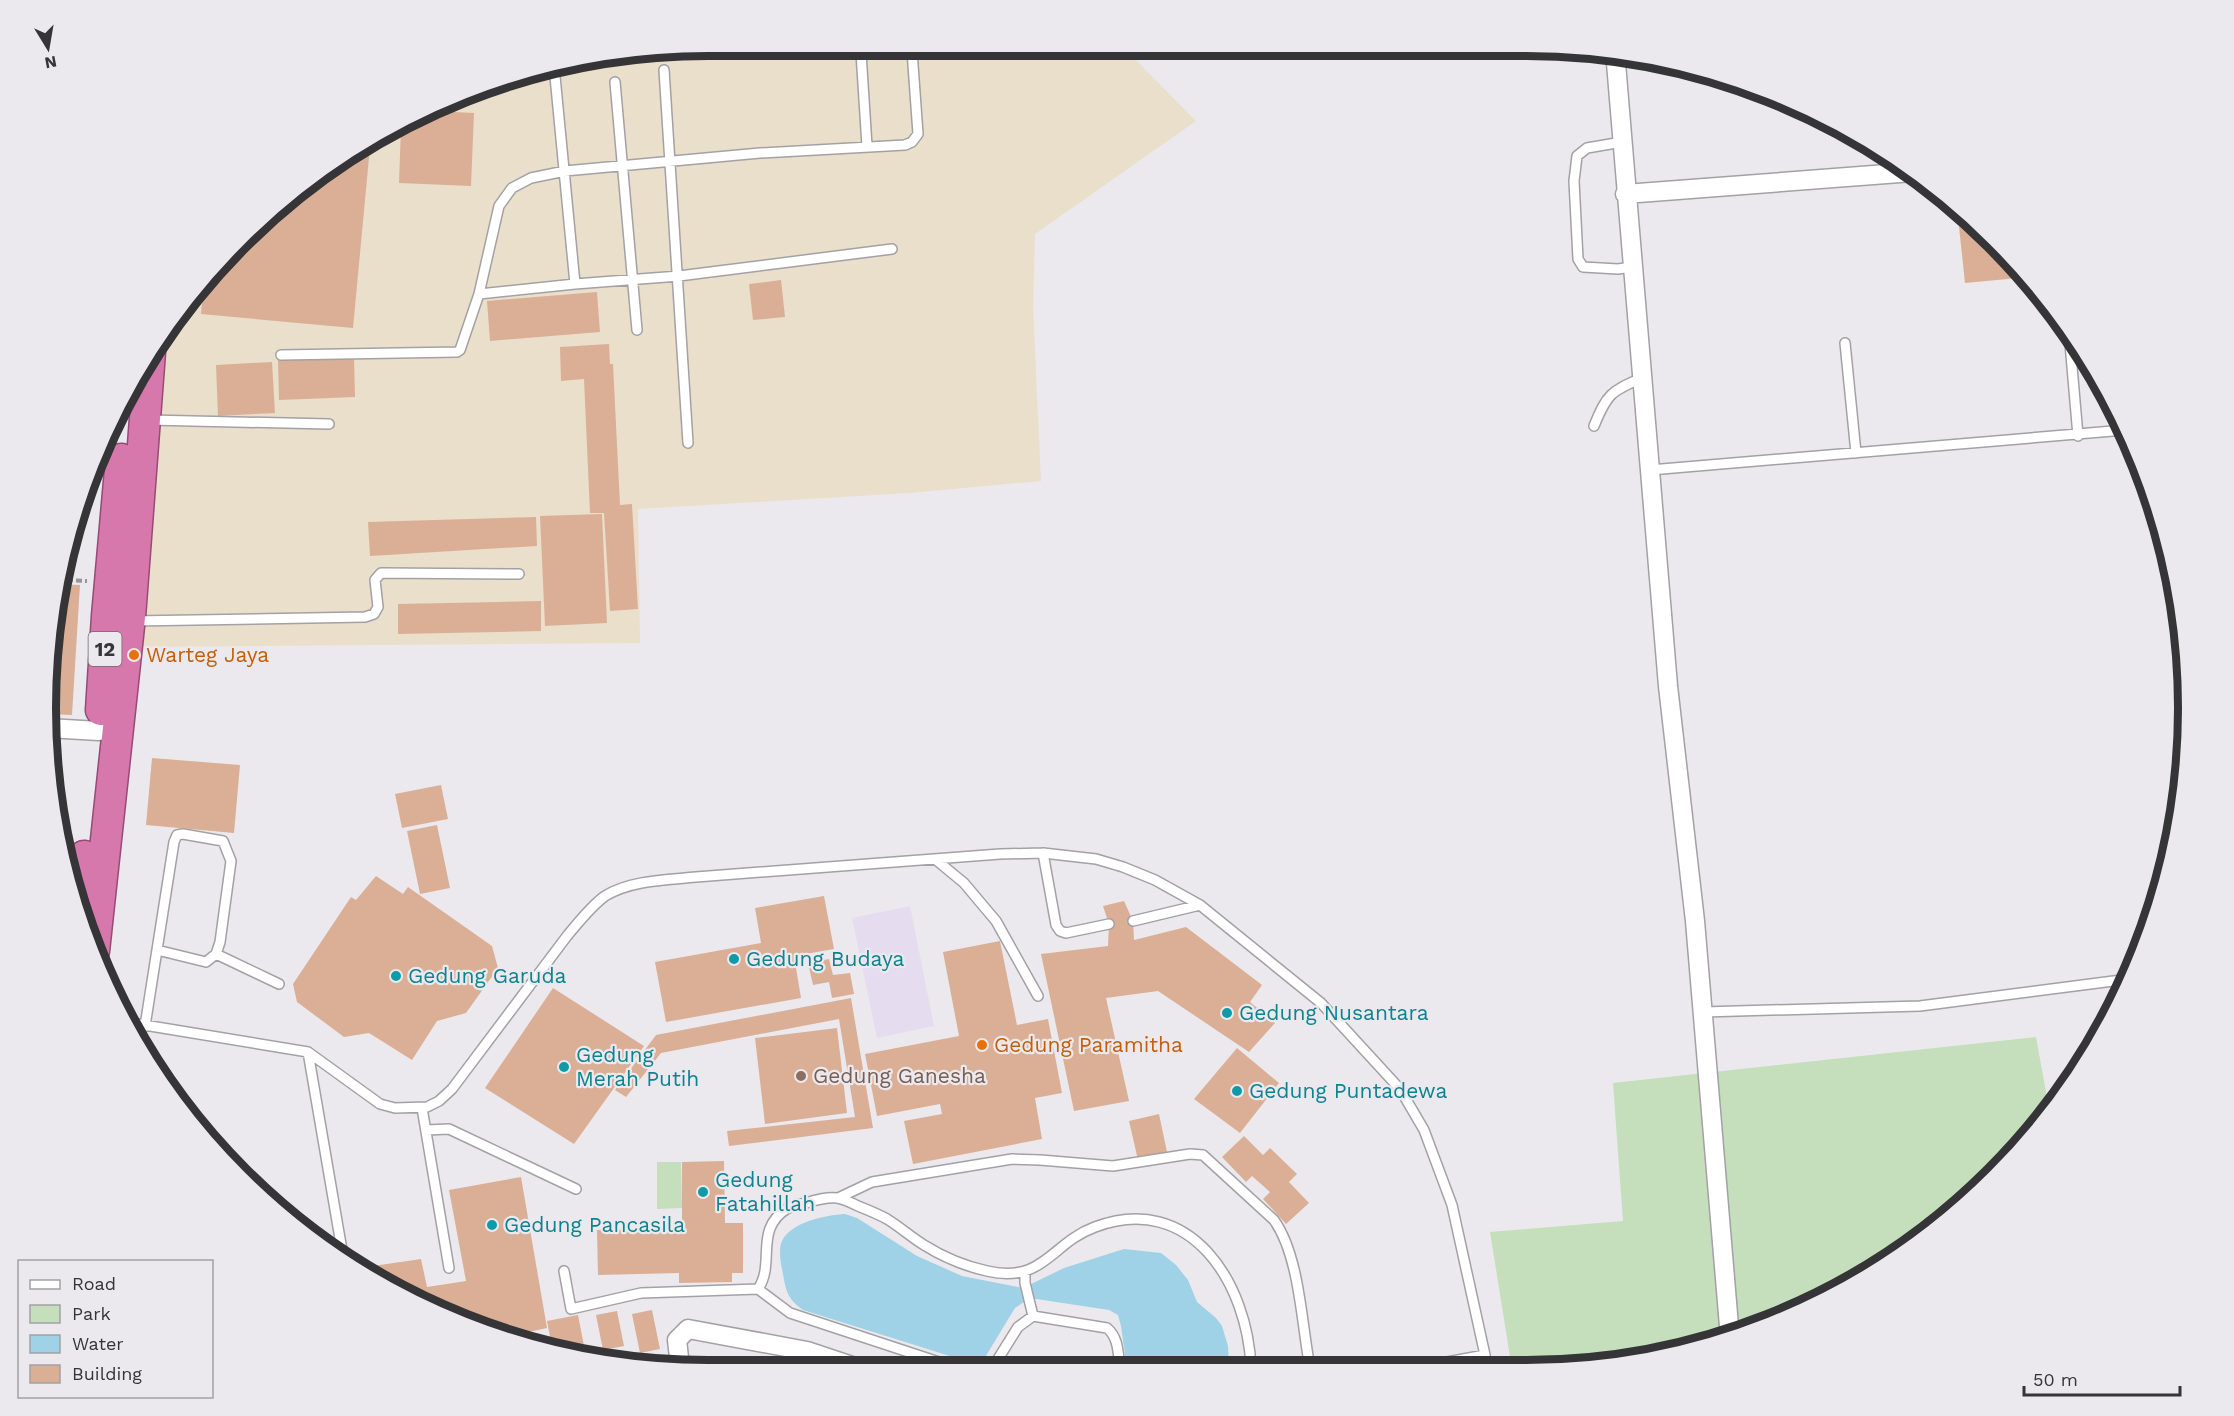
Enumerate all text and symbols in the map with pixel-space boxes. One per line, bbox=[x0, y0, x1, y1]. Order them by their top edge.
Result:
north arrow bbox=[18, 18, 78, 78]
text: N bbox=[43, 52, 58, 73]
road number: 12 bbox=[88, 632, 122, 666]
place label: Warteg Jaya bbox=[146, 642, 269, 667]
marker: Warteg Jaya bbox=[127, 648, 141, 662]
place label: Gedung Budaya bbox=[746, 946, 904, 971]
marker: Gedung Budaya bbox=[727, 952, 741, 966]
place label: Gedung Garuda bbox=[408, 963, 567, 988]
marker: Gedung Garuda bbox=[389, 969, 403, 983]
place label: Gedung Nusantara bbox=[1239, 1000, 1429, 1025]
marker: Gedung Nusantara bbox=[1220, 1006, 1234, 1020]
place label: Gedung Paramitha bbox=[994, 1032, 1183, 1057]
marker: Gedung Paramitha bbox=[975, 1038, 989, 1052]
place label: Gedung Merah Putih bbox=[576, 1042, 699, 1091]
marker: Gedung Merah Putih bbox=[557, 1060, 571, 1074]
place label: Gedung Ganesha bbox=[813, 1063, 986, 1088]
marker: Gedung Ganesha bbox=[794, 1069, 808, 1083]
place label: Gedung Puntadewa bbox=[1249, 1078, 1447, 1103]
marker: Gedung Puntadewa bbox=[1230, 1084, 1244, 1098]
place label: Gedung Fatahillah bbox=[715, 1167, 815, 1216]
marker: Gedung Fatahillah bbox=[696, 1185, 710, 1199]
place label: Gedung Pancasila bbox=[504, 1212, 685, 1237]
marker: Gedung Pancasila bbox=[485, 1218, 499, 1232]
legend bbox=[18, 1260, 213, 1398]
text: Road bbox=[72, 1273, 116, 1294]
text: Park bbox=[72, 1303, 111, 1324]
text: Water bbox=[72, 1333, 124, 1354]
scale bar bbox=[2024, 1359, 2180, 1397]
text: Building bbox=[72, 1363, 142, 1384]
text: 50 m bbox=[2033, 1369, 2078, 1390]

